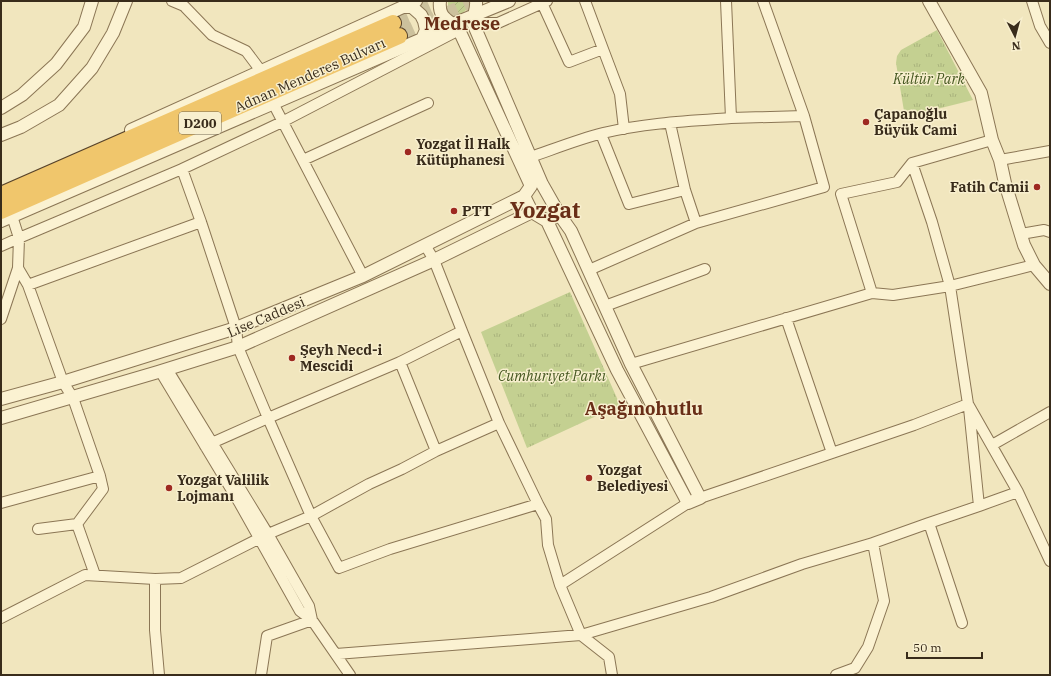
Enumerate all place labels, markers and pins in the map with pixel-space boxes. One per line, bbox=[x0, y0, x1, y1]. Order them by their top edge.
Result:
place label: Çapanoğlu Büyük Cami bbox=[874, 105, 958, 139]
marker: Çapanoğlu Büyük Cami bbox=[861, 117, 871, 127]
place label: Yozgat İl Halk Kütüphanesi bbox=[416, 135, 510, 169]
marker: Yozgat İl Halk Kütüphanesi bbox=[403, 147, 413, 157]
place label: Fatih Camii bbox=[950, 178, 1029, 196]
marker: Fatih Camii bbox=[1032, 182, 1042, 192]
place label: PTT bbox=[462, 202, 492, 220]
marker: PTT bbox=[449, 206, 459, 216]
place label: Şeyh Necd-i Mescidi bbox=[300, 341, 383, 375]
marker: Şeyh Necd-i Mescidi bbox=[287, 353, 297, 363]
place label: Yozgat Belediyesi bbox=[597, 461, 669, 495]
place label: Yozgat Valilik Lojmanı bbox=[177, 471, 269, 505]
marker: Yozgat Belediyesi bbox=[584, 473, 594, 483]
marker: Yozgat Valilik Lojmanı bbox=[164, 483, 174, 493]

